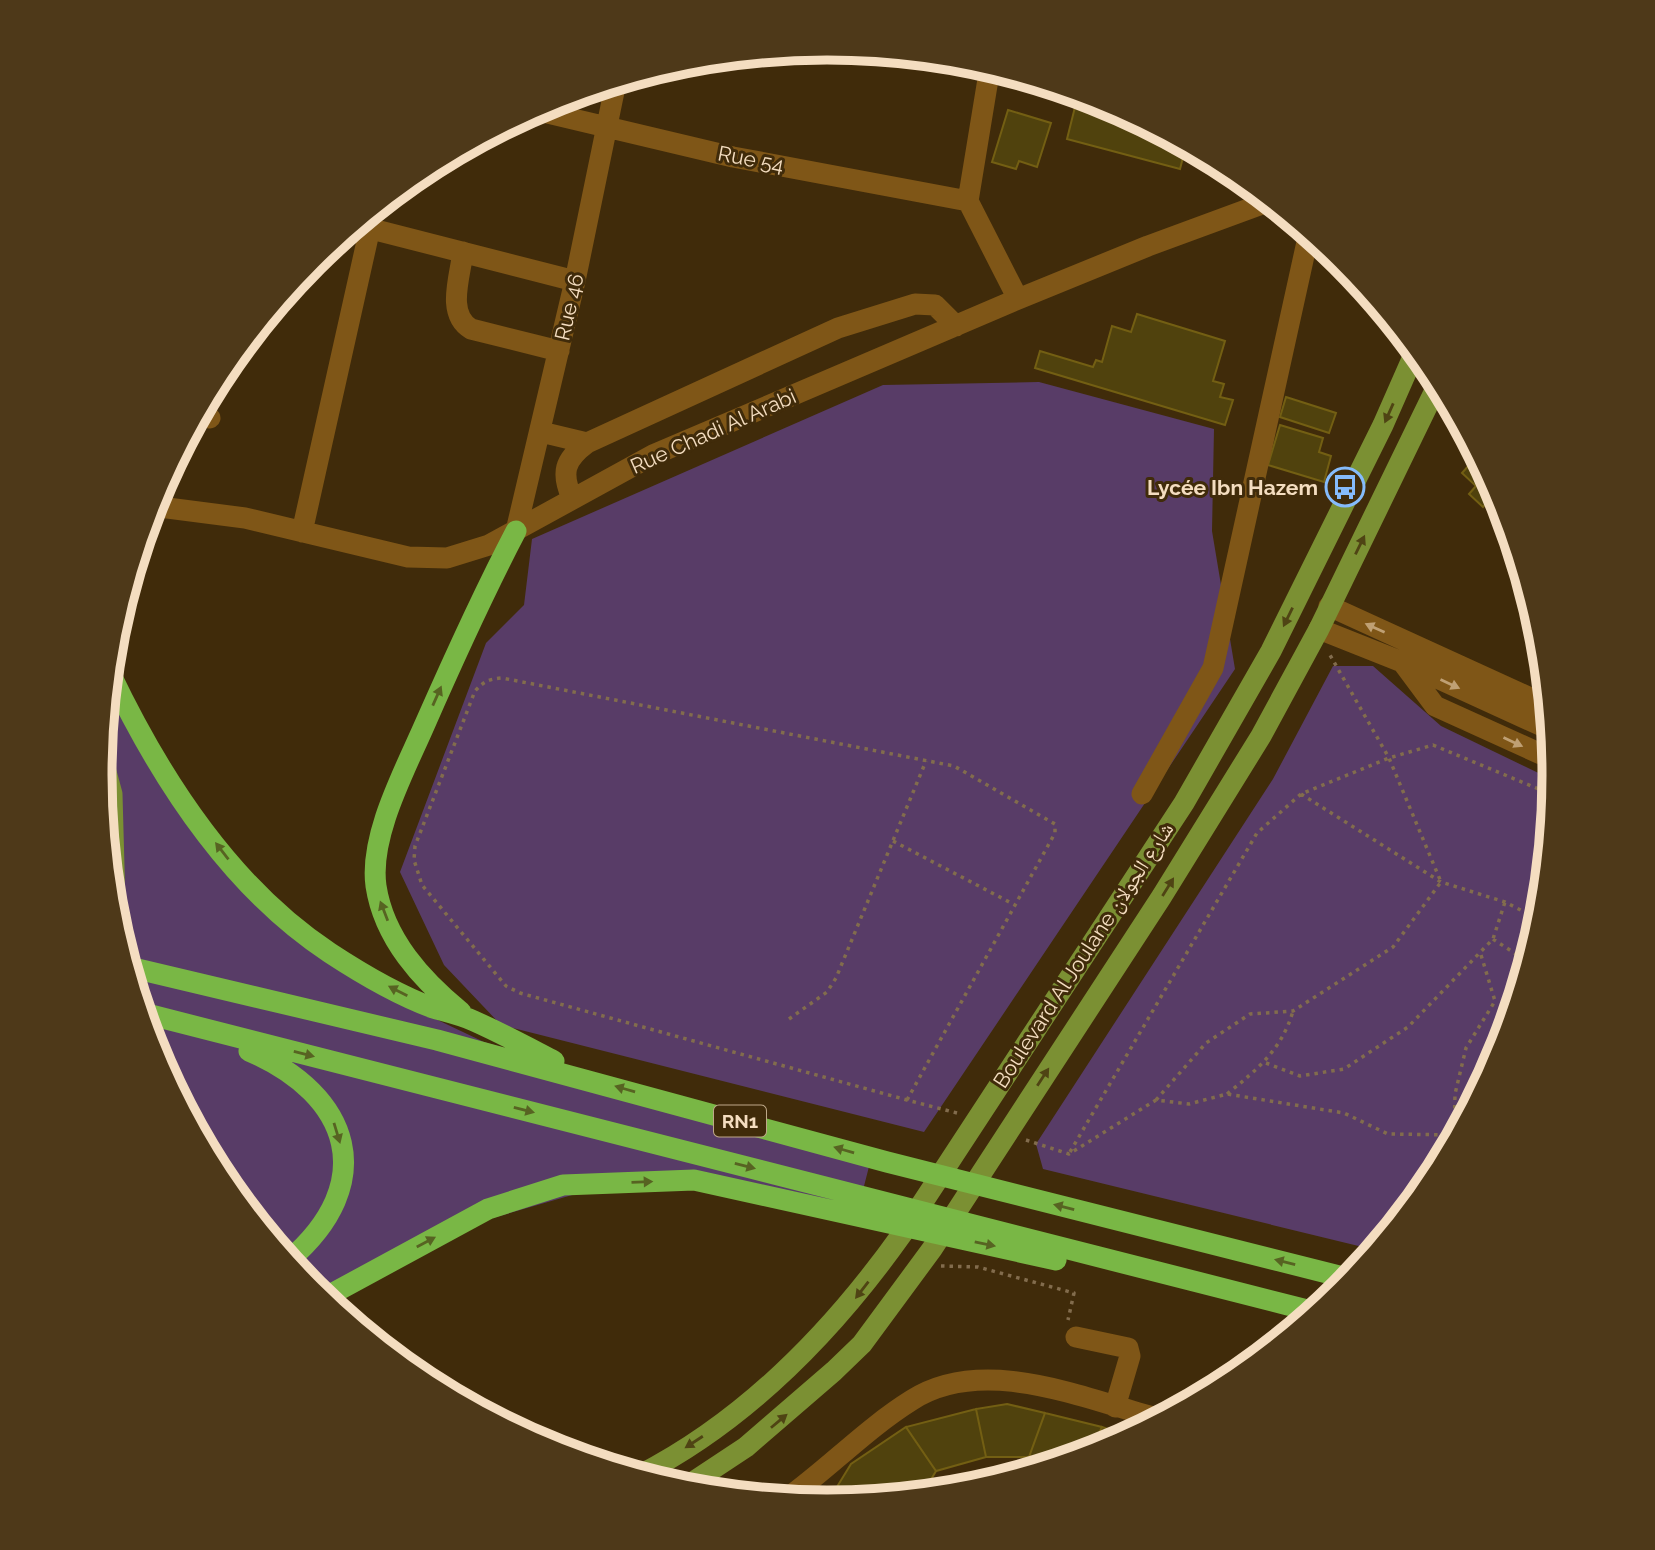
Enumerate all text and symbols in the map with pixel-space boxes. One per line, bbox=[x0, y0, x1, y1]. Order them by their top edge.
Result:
street label: Rue 54 bbox=[716, 140, 786, 178]
street label: Rue 46 bbox=[549, 271, 589, 343]
street label: Rue Chadi Al Arabi bbox=[626, 383, 800, 479]
one-way arrow bbox=[1383, 402, 1394, 423]
bus stop icon: Lycée Ibn Hazem bbox=[1324, 466, 1366, 508]
place label: Lycée Ibn Hazem bbox=[1147, 475, 1318, 500]
one-way arrow bbox=[1354, 535, 1365, 555]
one-way arrow bbox=[1282, 607, 1294, 627]
one-way arrow bbox=[1364, 622, 1385, 633]
one-way arrow bbox=[1439, 679, 1460, 690]
one-way arrow bbox=[432, 686, 443, 707]
one-way arrow bbox=[1503, 737, 1524, 748]
street label: Boulevard Al Joulane شارع الجولان bbox=[988, 817, 1179, 1093]
one-way arrow bbox=[215, 842, 229, 860]
one-way arrow bbox=[1161, 877, 1174, 896]
one-way arrow bbox=[379, 900, 390, 921]
one-way arrow bbox=[388, 985, 408, 997]
one-way arrow bbox=[293, 1049, 315, 1060]
one-way arrow bbox=[1037, 1067, 1050, 1087]
one-way arrow bbox=[613, 1083, 635, 1094]
one-way arrow bbox=[514, 1105, 536, 1116]
road number: RN1 bbox=[714, 1106, 766, 1136]
one-way arrow bbox=[333, 1122, 343, 1143]
one-way arrow bbox=[832, 1144, 854, 1155]
one-way arrow bbox=[734, 1161, 756, 1172]
one-way arrow bbox=[631, 1177, 653, 1188]
one-way arrow bbox=[1053, 1201, 1075, 1212]
one-way arrow bbox=[416, 1236, 436, 1247]
one-way arrow bbox=[974, 1239, 996, 1250]
one-way arrow bbox=[1273, 1256, 1295, 1267]
one-way arrow bbox=[855, 1280, 869, 1299]
one-way arrow bbox=[770, 1413, 788, 1428]
one-way arrow bbox=[685, 1435, 704, 1448]

